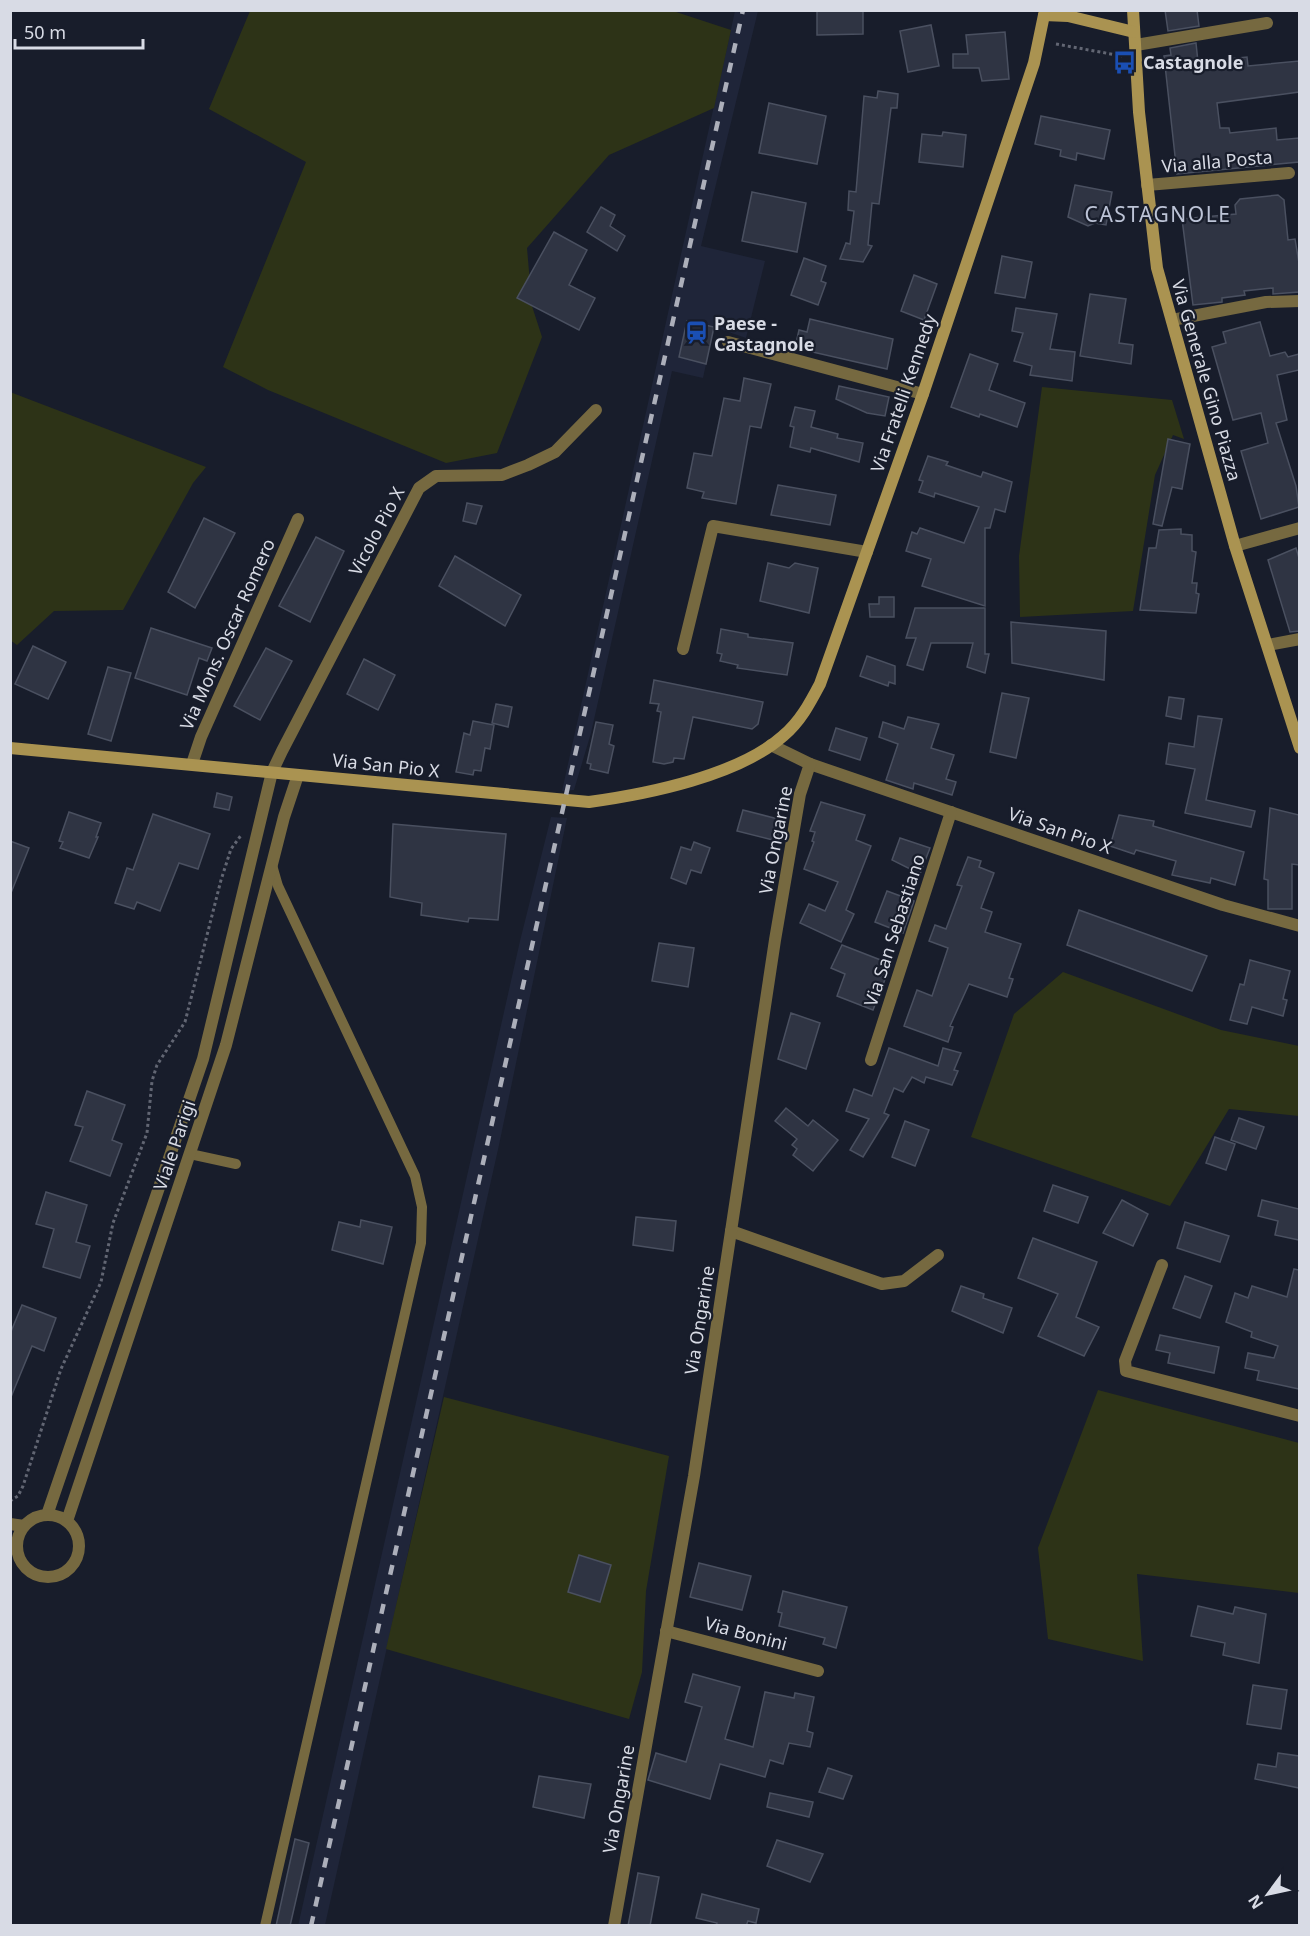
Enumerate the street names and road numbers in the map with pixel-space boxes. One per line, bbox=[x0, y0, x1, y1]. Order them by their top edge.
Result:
street label: Via alla Posta bbox=[1160, 144, 1274, 178]
street label: Via Generale Gino Piazza bbox=[1167, 276, 1247, 484]
street label: Via Fratelli Kennedy bbox=[865, 310, 942, 475]
street label: Vicolo Pio X bbox=[343, 482, 410, 579]
street label: Via Mons. Oscar Romero bbox=[174, 534, 280, 734]
street label: Via San Pio X bbox=[331, 747, 441, 783]
street label: Via Ongarine bbox=[753, 784, 797, 896]
street label: Via San Pio X bbox=[1005, 801, 1115, 859]
street label: Via San Sebastiano bbox=[858, 851, 930, 1009]
street label: Viale Parigi bbox=[147, 1097, 201, 1193]
street label: Via Ongarine bbox=[679, 1264, 719, 1376]
street label: Via Bonini bbox=[702, 1610, 790, 1656]
street label: Via Ongarine bbox=[597, 1743, 639, 1855]

